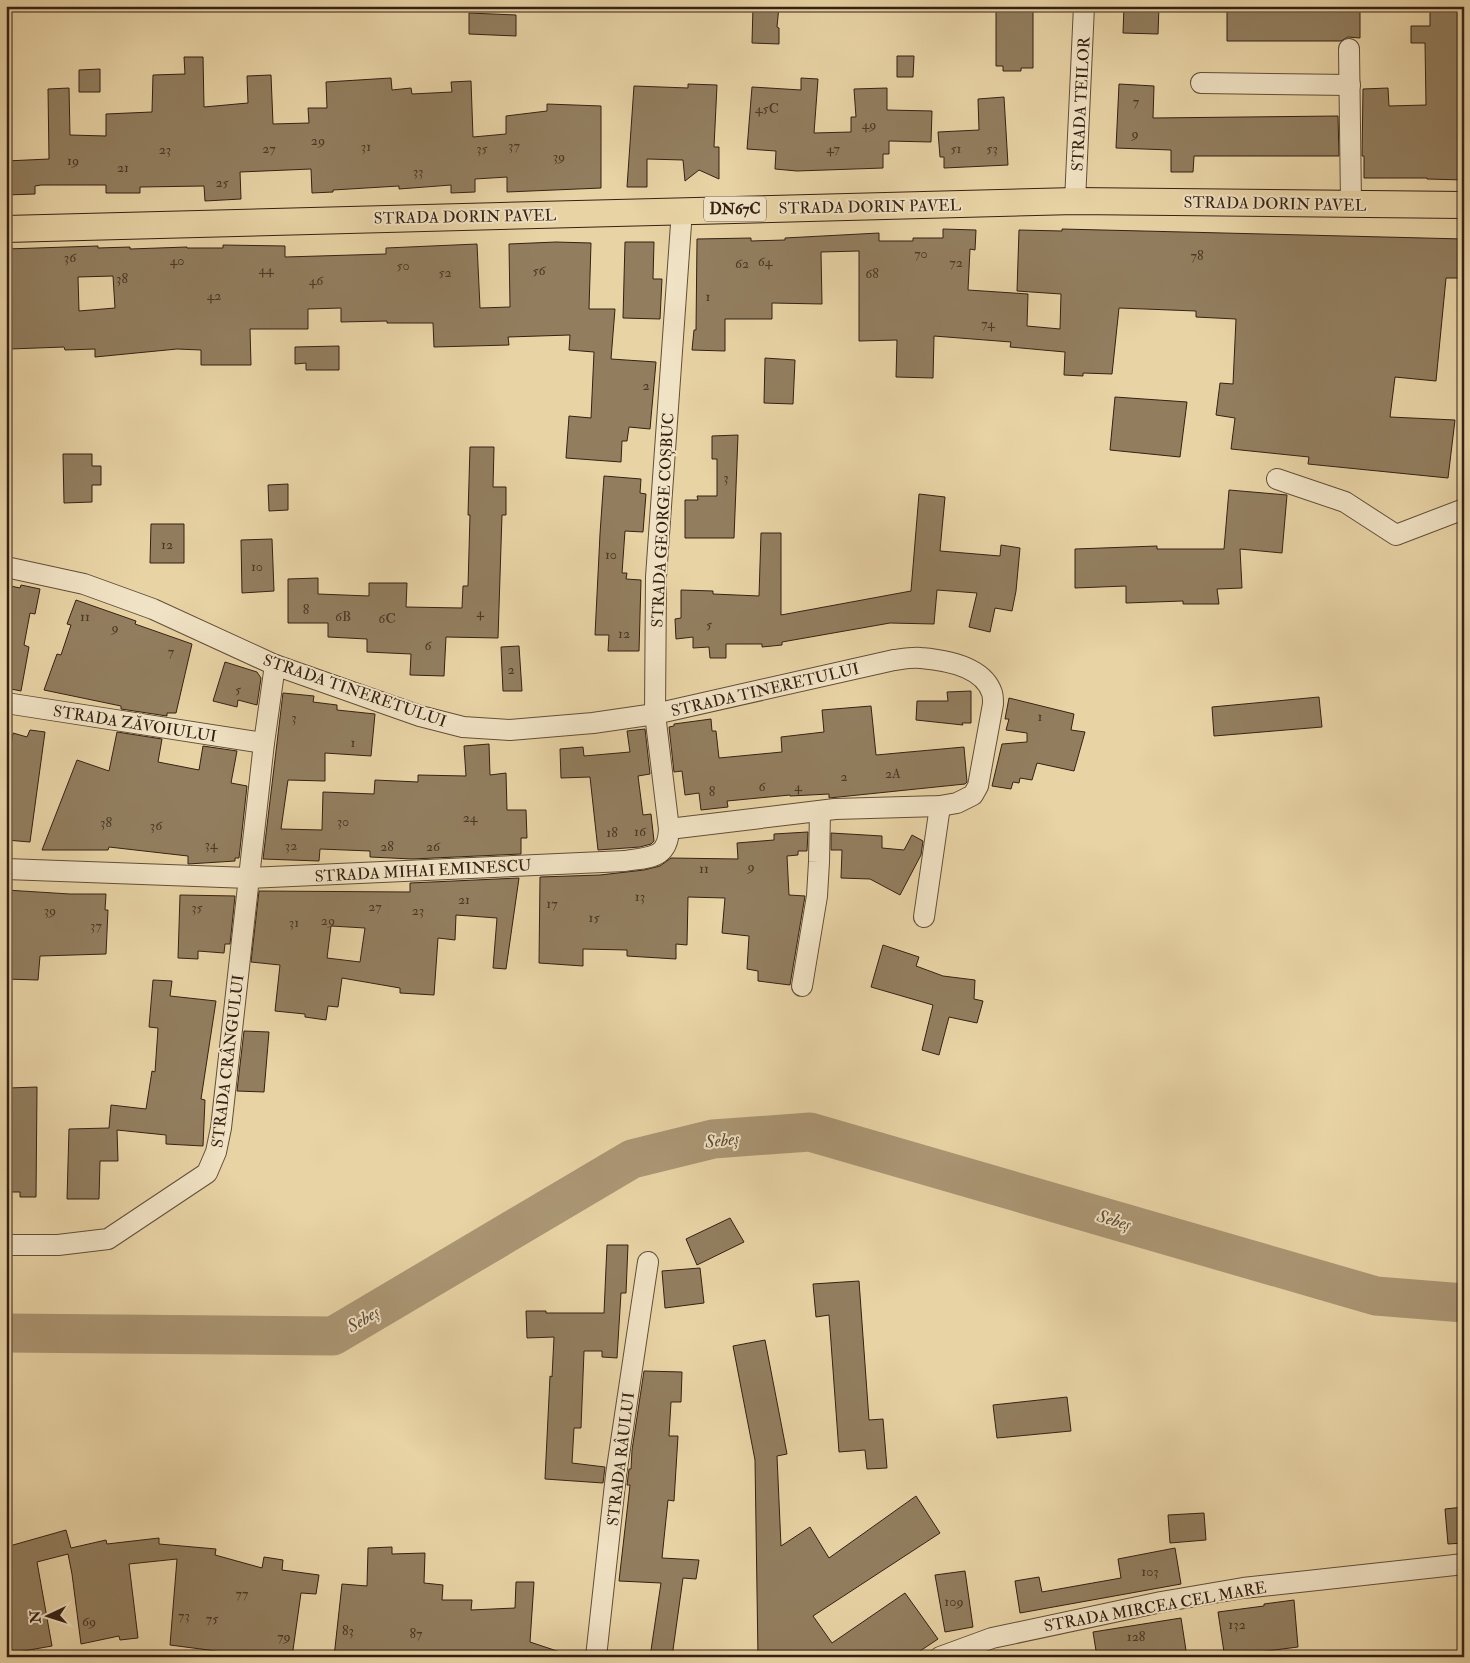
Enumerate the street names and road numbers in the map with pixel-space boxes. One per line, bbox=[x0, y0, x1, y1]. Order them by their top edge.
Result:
street label: STRADA TEILOR bbox=[1067, 36, 1095, 172]
street label: STRADA DORIN PAVEL bbox=[1183, 192, 1367, 216]
street label: STRADA DORIN PAVEL bbox=[779, 195, 962, 219]
road number: DN67C bbox=[704, 196, 766, 222]
street label: STRADA DORIN PAVEL bbox=[374, 205, 557, 229]
street label: STRADA GEORGE COȘBUC bbox=[647, 412, 679, 628]
street label: STRADA TINERETULUI bbox=[260, 650, 449, 732]
street label: STRADA TINERETULUI bbox=[669, 659, 861, 721]
street label: STRADA ZĂVOIULUI bbox=[52, 701, 218, 747]
street label: STRADA MIHAI EMINESCU bbox=[314, 855, 533, 887]
street label: STRADA CRÂNGULUI bbox=[207, 973, 249, 1149]
street label: STRADA RÂULUI bbox=[603, 1391, 639, 1527]
street label: STRADA MIRCEA CEL MARE bbox=[1042, 1578, 1268, 1636]

